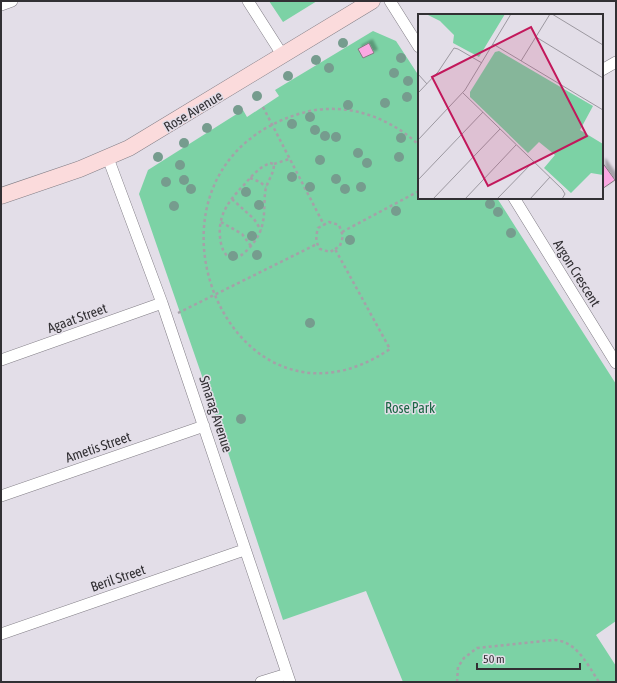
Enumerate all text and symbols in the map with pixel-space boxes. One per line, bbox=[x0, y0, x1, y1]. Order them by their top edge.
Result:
inset map bbox=[418, 14, 603, 199]
street label: Rose Avenue bbox=[161, 87, 225, 135]
street label: Argon Crescent bbox=[550, 237, 604, 309]
street label: Agaat Street bbox=[45, 300, 109, 336]
street label: Smarag Avenue bbox=[196, 374, 236, 454]
park label: Rose Park bbox=[385, 400, 435, 416]
street label: Ametis Street bbox=[63, 428, 133, 466]
street label: Beril Street bbox=[89, 561, 147, 595]
scale bar bbox=[477, 645, 580, 671]
text: 50 m bbox=[483, 652, 505, 666]

